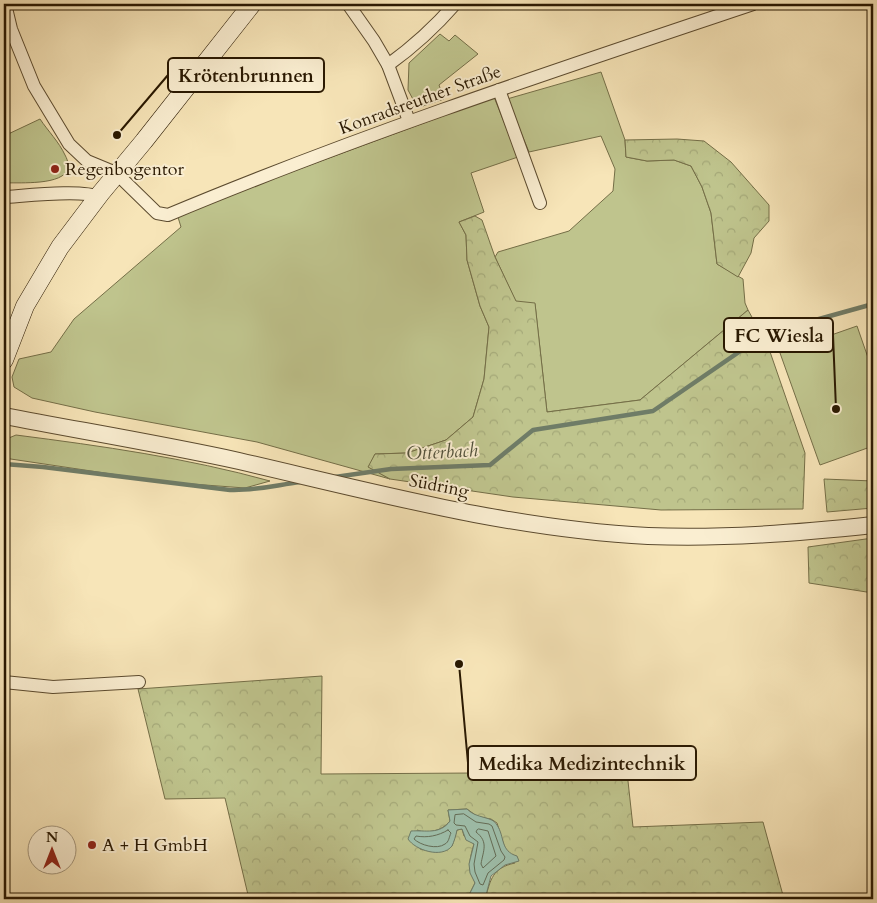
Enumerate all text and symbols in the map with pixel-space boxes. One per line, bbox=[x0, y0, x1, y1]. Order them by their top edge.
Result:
callout: Krötenbrunnen bbox=[168, 58, 324, 92]
street label: Konradsreuther Straße bbox=[335, 59, 505, 141]
text: Krötenbrunnen bbox=[178, 63, 315, 89]
place label: Regenbogentor bbox=[65, 157, 184, 182]
marker: Regenbogentor bbox=[49, 163, 61, 175]
callout: FC Wiesla bbox=[724, 318, 833, 352]
text: FC Wiesla bbox=[734, 323, 824, 349]
water label: Otterbach bbox=[406, 437, 478, 467]
street label: Südring bbox=[407, 468, 472, 504]
callout: Medika Medizintechnik bbox=[468, 746, 696, 780]
text: Medika Medizintechnik bbox=[478, 751, 686, 777]
north arrow bbox=[28, 826, 78, 876]
text: N bbox=[46, 828, 58, 847]
place label: A + H GmbH bbox=[102, 833, 208, 858]
marker: A + H GmbH bbox=[86, 839, 98, 851]

